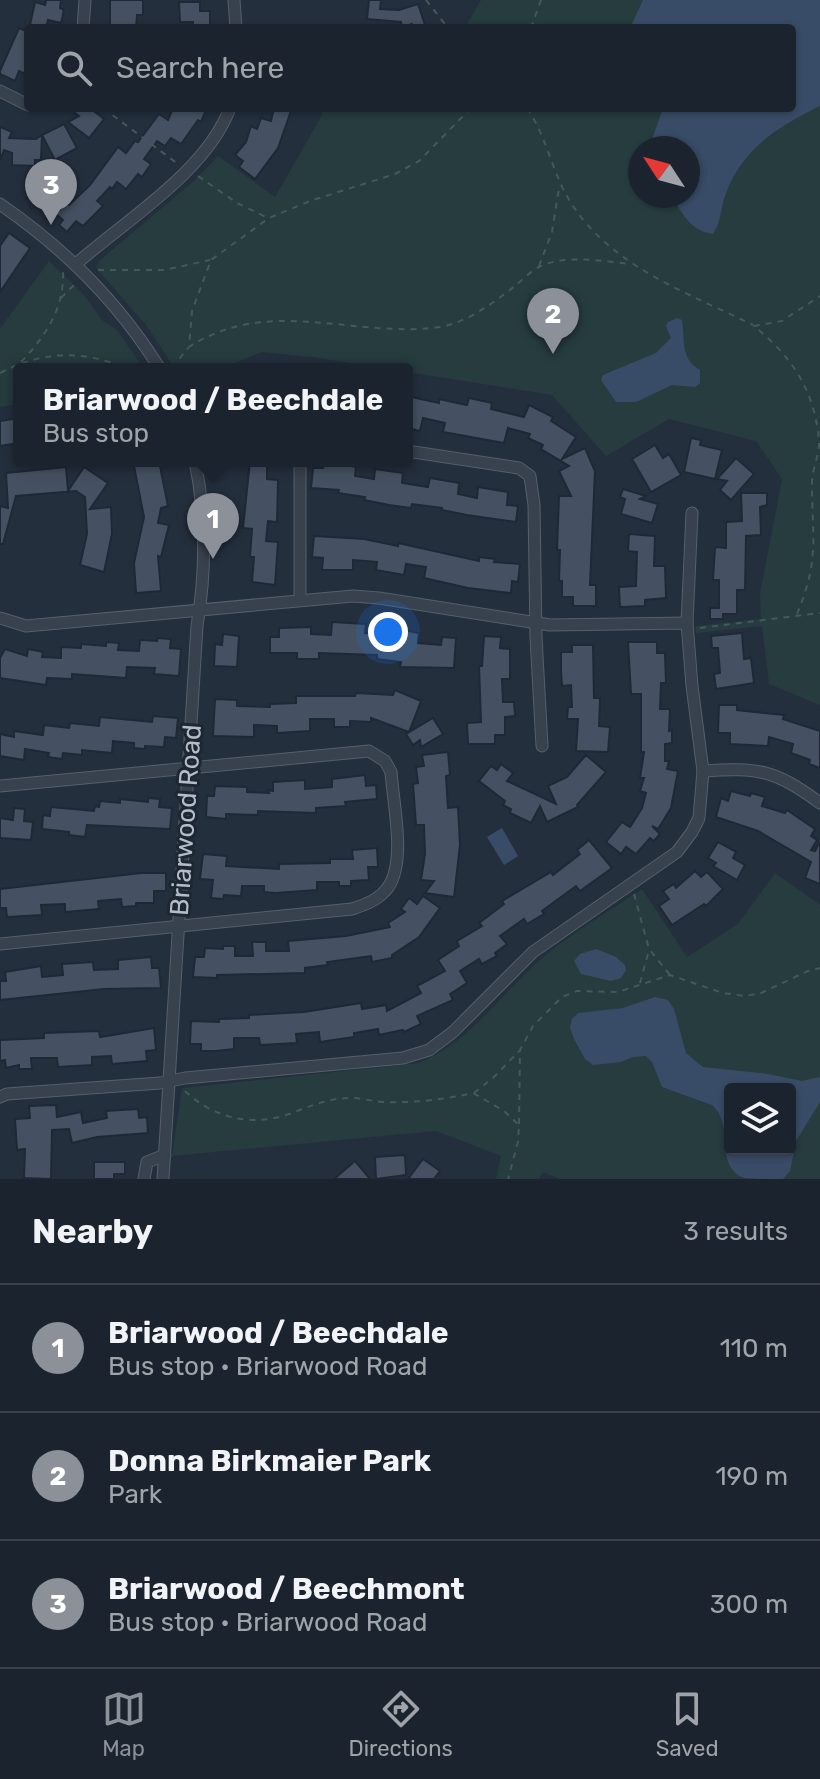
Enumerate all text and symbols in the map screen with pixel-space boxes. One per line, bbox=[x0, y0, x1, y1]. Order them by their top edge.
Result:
search box bbox=[24, 24, 796, 112]
icon: search bbox=[52, 46, 96, 90]
text: Search here bbox=[116, 50, 284, 86]
north arrow bbox=[628, 136, 700, 208]
pin: 3 bbox=[25, 159, 77, 225]
pin: 2 bbox=[527, 288, 579, 354]
popup bbox=[13, 363, 413, 467]
text: Briarwood / Beechdale bbox=[43, 382, 383, 418]
text: Bus stop bbox=[43, 418, 149, 449]
pin: 1 bbox=[187, 493, 239, 559]
your location bbox=[368, 612, 408, 652]
street label: Briarwood Road bbox=[164, 723, 208, 917]
map controls bbox=[724, 1083, 796, 1155]
button: layers bbox=[724, 1083, 796, 1155]
text: Nearby bbox=[32, 1211, 153, 1252]
text: 3 results bbox=[683, 1216, 788, 1247]
text: Briarwood / Beechdale bbox=[108, 1315, 449, 1351]
text: 1 bbox=[52, 1333, 64, 1364]
text: 110 m bbox=[720, 1333, 788, 1364]
text: Bus stop · Briarwood Road bbox=[108, 1351, 427, 1382]
text: Donna Birkmaier Park bbox=[108, 1443, 431, 1479]
text: 2 bbox=[50, 1461, 66, 1492]
text: 190 m bbox=[715, 1461, 788, 1492]
text: Park bbox=[108, 1479, 162, 1510]
text: Briarwood / Beechmont bbox=[108, 1571, 465, 1607]
text: 3 bbox=[49, 1589, 67, 1620]
text: 300 m bbox=[710, 1589, 788, 1620]
text: Bus stop · Briarwood Road bbox=[108, 1607, 427, 1638]
tab: Map bbox=[102, 1687, 146, 1762]
tab: Directions bbox=[349, 1687, 453, 1762]
tab: Saved bbox=[656, 1687, 719, 1762]

